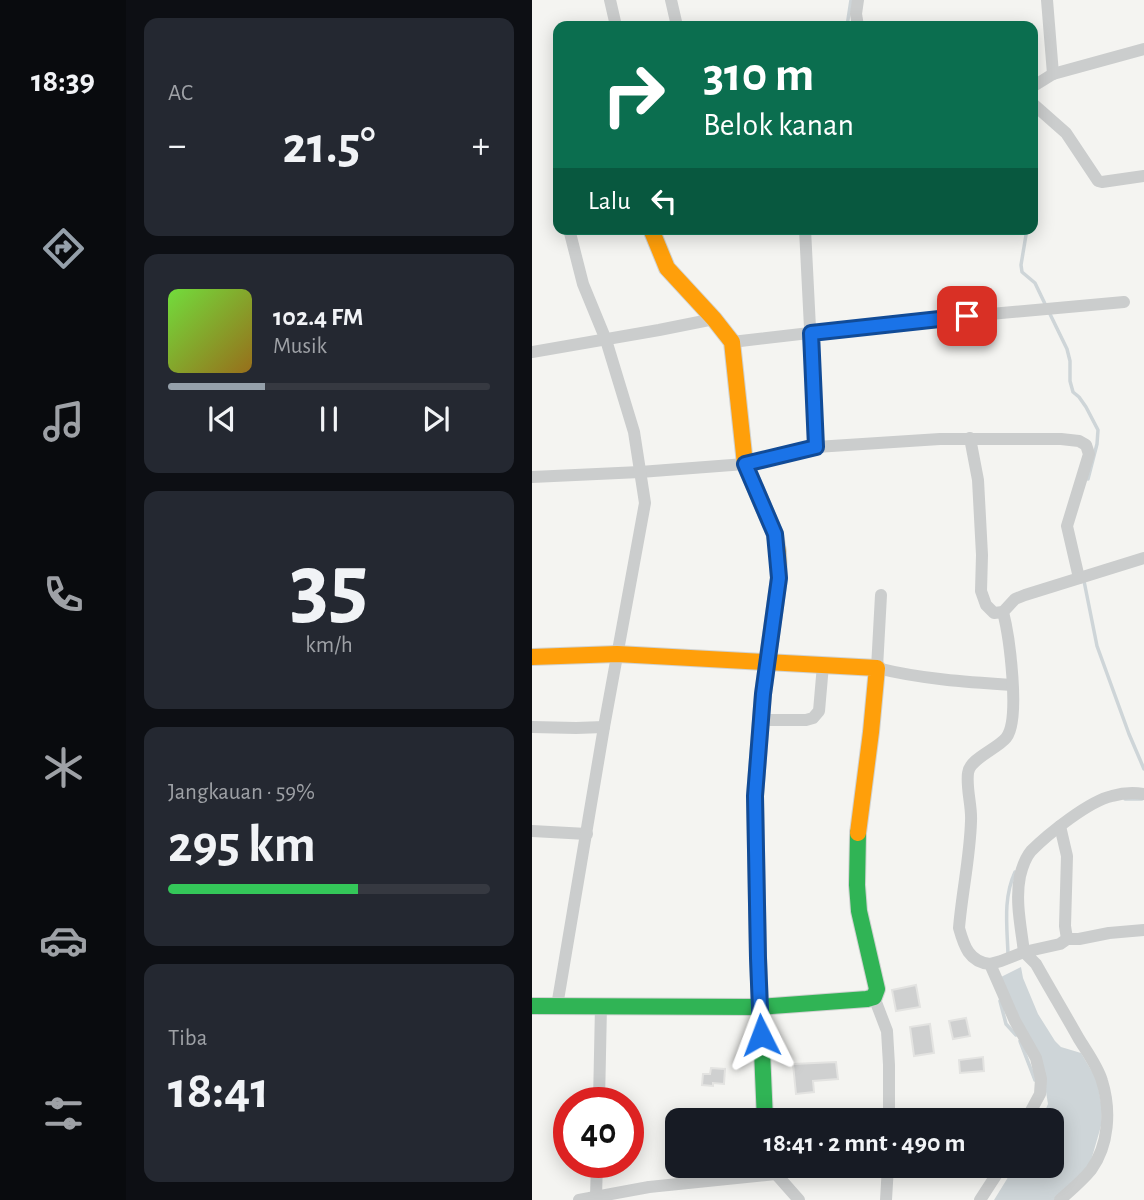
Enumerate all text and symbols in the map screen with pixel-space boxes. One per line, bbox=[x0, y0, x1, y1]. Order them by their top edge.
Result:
icon: right bbox=[588, 49, 679, 140]
text: 310 m bbox=[703, 51, 814, 100]
text: 18:39 bbox=[31, 65, 95, 97]
text: AC bbox=[168, 82, 193, 105]
text: Belok kanan bbox=[703, 109, 854, 141]
text: 21.5° bbox=[283, 120, 375, 172]
text: − bbox=[168, 127, 186, 165]
text: + bbox=[472, 127, 490, 165]
icon: left bbox=[645, 182, 683, 220]
text: Lalu bbox=[588, 188, 631, 214]
icon: directions bbox=[39, 224, 88, 273]
pin bbox=[937, 286, 997, 346]
icon: arrive bbox=[948, 297, 986, 335]
text: 102.4 FM bbox=[273, 304, 363, 330]
text: Musik bbox=[273, 335, 327, 358]
icon: music bbox=[39, 397, 88, 446]
icon: previous bbox=[203, 400, 241, 438]
icon: pause bbox=[310, 400, 348, 438]
icon: next bbox=[417, 400, 455, 438]
text: 35 bbox=[290, 541, 368, 632]
icon: phone bbox=[39, 570, 88, 619]
text: km/h bbox=[305, 634, 353, 657]
icon: climate bbox=[39, 743, 88, 792]
text: Jangkauan · 59% bbox=[168, 781, 315, 804]
text: 295 km bbox=[168, 819, 316, 871]
icon: car bbox=[39, 916, 88, 965]
position arrow bbox=[724, 998, 798, 1072]
text: Tiba bbox=[168, 1027, 207, 1050]
text: 18:41 bbox=[168, 1065, 269, 1117]
speed limit sign: 40 bbox=[553, 1087, 644, 1178]
icon: filters bbox=[39, 1089, 88, 1138]
text: 18:41 · 2 mnt · 490 m bbox=[764, 1130, 965, 1156]

